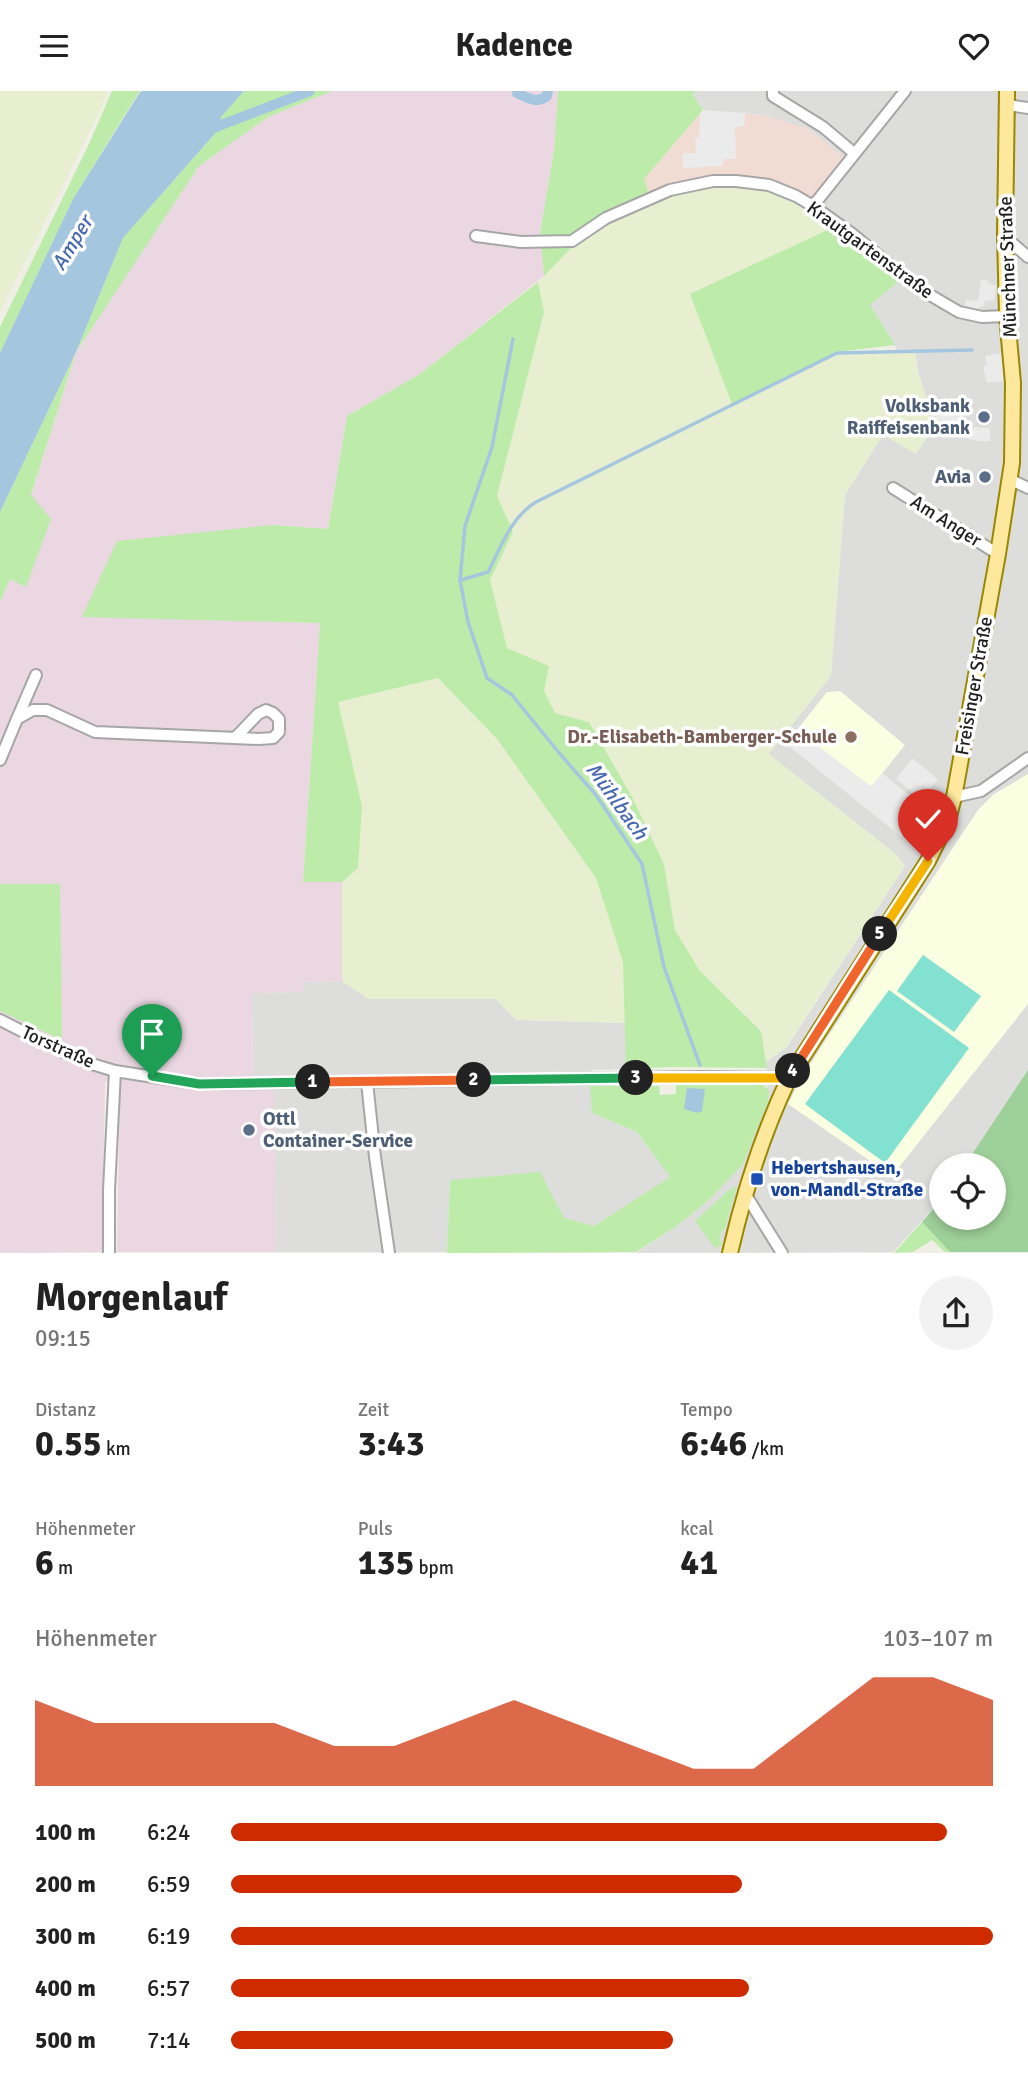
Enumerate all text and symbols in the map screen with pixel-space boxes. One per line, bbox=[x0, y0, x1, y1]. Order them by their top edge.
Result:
text: Kadence bbox=[455, 26, 573, 65]
icon: menu bbox=[35, 27, 73, 65]
icon: heart bbox=[955, 27, 993, 65]
street label: Krautgartenstraße bbox=[802, 196, 938, 304]
street label: Münchner Straße bbox=[994, 196, 1022, 338]
water label: Amper bbox=[46, 208, 100, 275]
place label: Volksbank Raiffeisenbank bbox=[847, 394, 970, 440]
marker: Volksbank Raiffeisenbank bbox=[976, 409, 992, 425]
place label: Avia bbox=[935, 465, 971, 489]
marker: Avia bbox=[977, 469, 993, 485]
street label: Am Anger bbox=[906, 490, 986, 552]
street label: Freisinger Straße bbox=[950, 615, 998, 757]
place label: Dr.-Elisabeth-Bamberger-Schule bbox=[567, 725, 837, 749]
marker: Dr.-Elisabeth-Bamberger-Schule bbox=[843, 729, 859, 745]
water label: Mühlbach bbox=[580, 757, 654, 845]
pin bbox=[898, 789, 958, 861]
icon: check bbox=[909, 800, 947, 838]
pin: 5 bbox=[862, 917, 898, 951]
text: 5 bbox=[874, 921, 885, 945]
pin bbox=[122, 1004, 182, 1076]
icon: arrive bbox=[133, 1015, 171, 1053]
street label: Torstraße bbox=[18, 1020, 98, 1074]
pin: 4 bbox=[776, 1053, 810, 1089]
text: 4 bbox=[787, 1058, 798, 1082]
pin: 3 bbox=[618, 1061, 654, 1095]
pin: 2 bbox=[456, 1063, 491, 1097]
pin: 1 bbox=[296, 1065, 330, 1100]
text: 3 bbox=[630, 1065, 641, 1089]
text: 2 bbox=[468, 1067, 479, 1091]
text: 1 bbox=[307, 1069, 318, 1093]
place label: Ottl Container-Service bbox=[263, 1107, 413, 1153]
marker: Ottl Container-Service bbox=[241, 1122, 257, 1138]
map controls bbox=[929, 1153, 1006, 1230]
button: locate bbox=[929, 1153, 1006, 1230]
place label: Hebertshausen, von-Mandl-Straße bbox=[770, 1156, 923, 1202]
marker: Hebertshausen, von-Mandl-Straße bbox=[749, 1171, 765, 1187]
text: Morgenlauf bbox=[35, 1274, 227, 1321]
button: share bbox=[919, 1276, 993, 1350]
text: 09:15 bbox=[35, 1324, 91, 1353]
text: Distanz bbox=[35, 1398, 96, 1422]
text: Zeit bbox=[358, 1398, 389, 1422]
text: Tempo bbox=[680, 1398, 733, 1422]
text: 0.55 bbox=[35, 1422, 102, 1465]
text: 3:43 bbox=[358, 1422, 425, 1465]
text: 6:46 bbox=[680, 1422, 747, 1465]
text: km bbox=[102, 1437, 131, 1461]
text: /km bbox=[747, 1437, 784, 1461]
text: Höhenmeter bbox=[35, 1517, 136, 1541]
text: Puls bbox=[358, 1517, 392, 1541]
text: kcal bbox=[680, 1517, 714, 1541]
text: 6 bbox=[35, 1541, 54, 1584]
text: 135 bbox=[358, 1541, 414, 1584]
text: 41 bbox=[680, 1541, 718, 1584]
text: m bbox=[54, 1556, 73, 1580]
text: bpm bbox=[414, 1556, 454, 1580]
text: Höhenmeter bbox=[35, 1624, 157, 1653]
text: 103–107 m bbox=[883, 1624, 993, 1653]
text: 100 m bbox=[35, 1818, 96, 1847]
text: 6:24 bbox=[147, 1818, 190, 1847]
text: 200 m bbox=[35, 1870, 96, 1899]
text: 6:59 bbox=[147, 1870, 190, 1899]
text: 300 m bbox=[35, 1922, 96, 1951]
text: 6:19 bbox=[147, 1922, 190, 1951]
text: 400 m bbox=[35, 1974, 96, 2003]
text: 6:57 bbox=[147, 1974, 190, 2003]
text: 500 m bbox=[35, 2026, 96, 2055]
text: 7:14 bbox=[147, 2026, 190, 2055]

